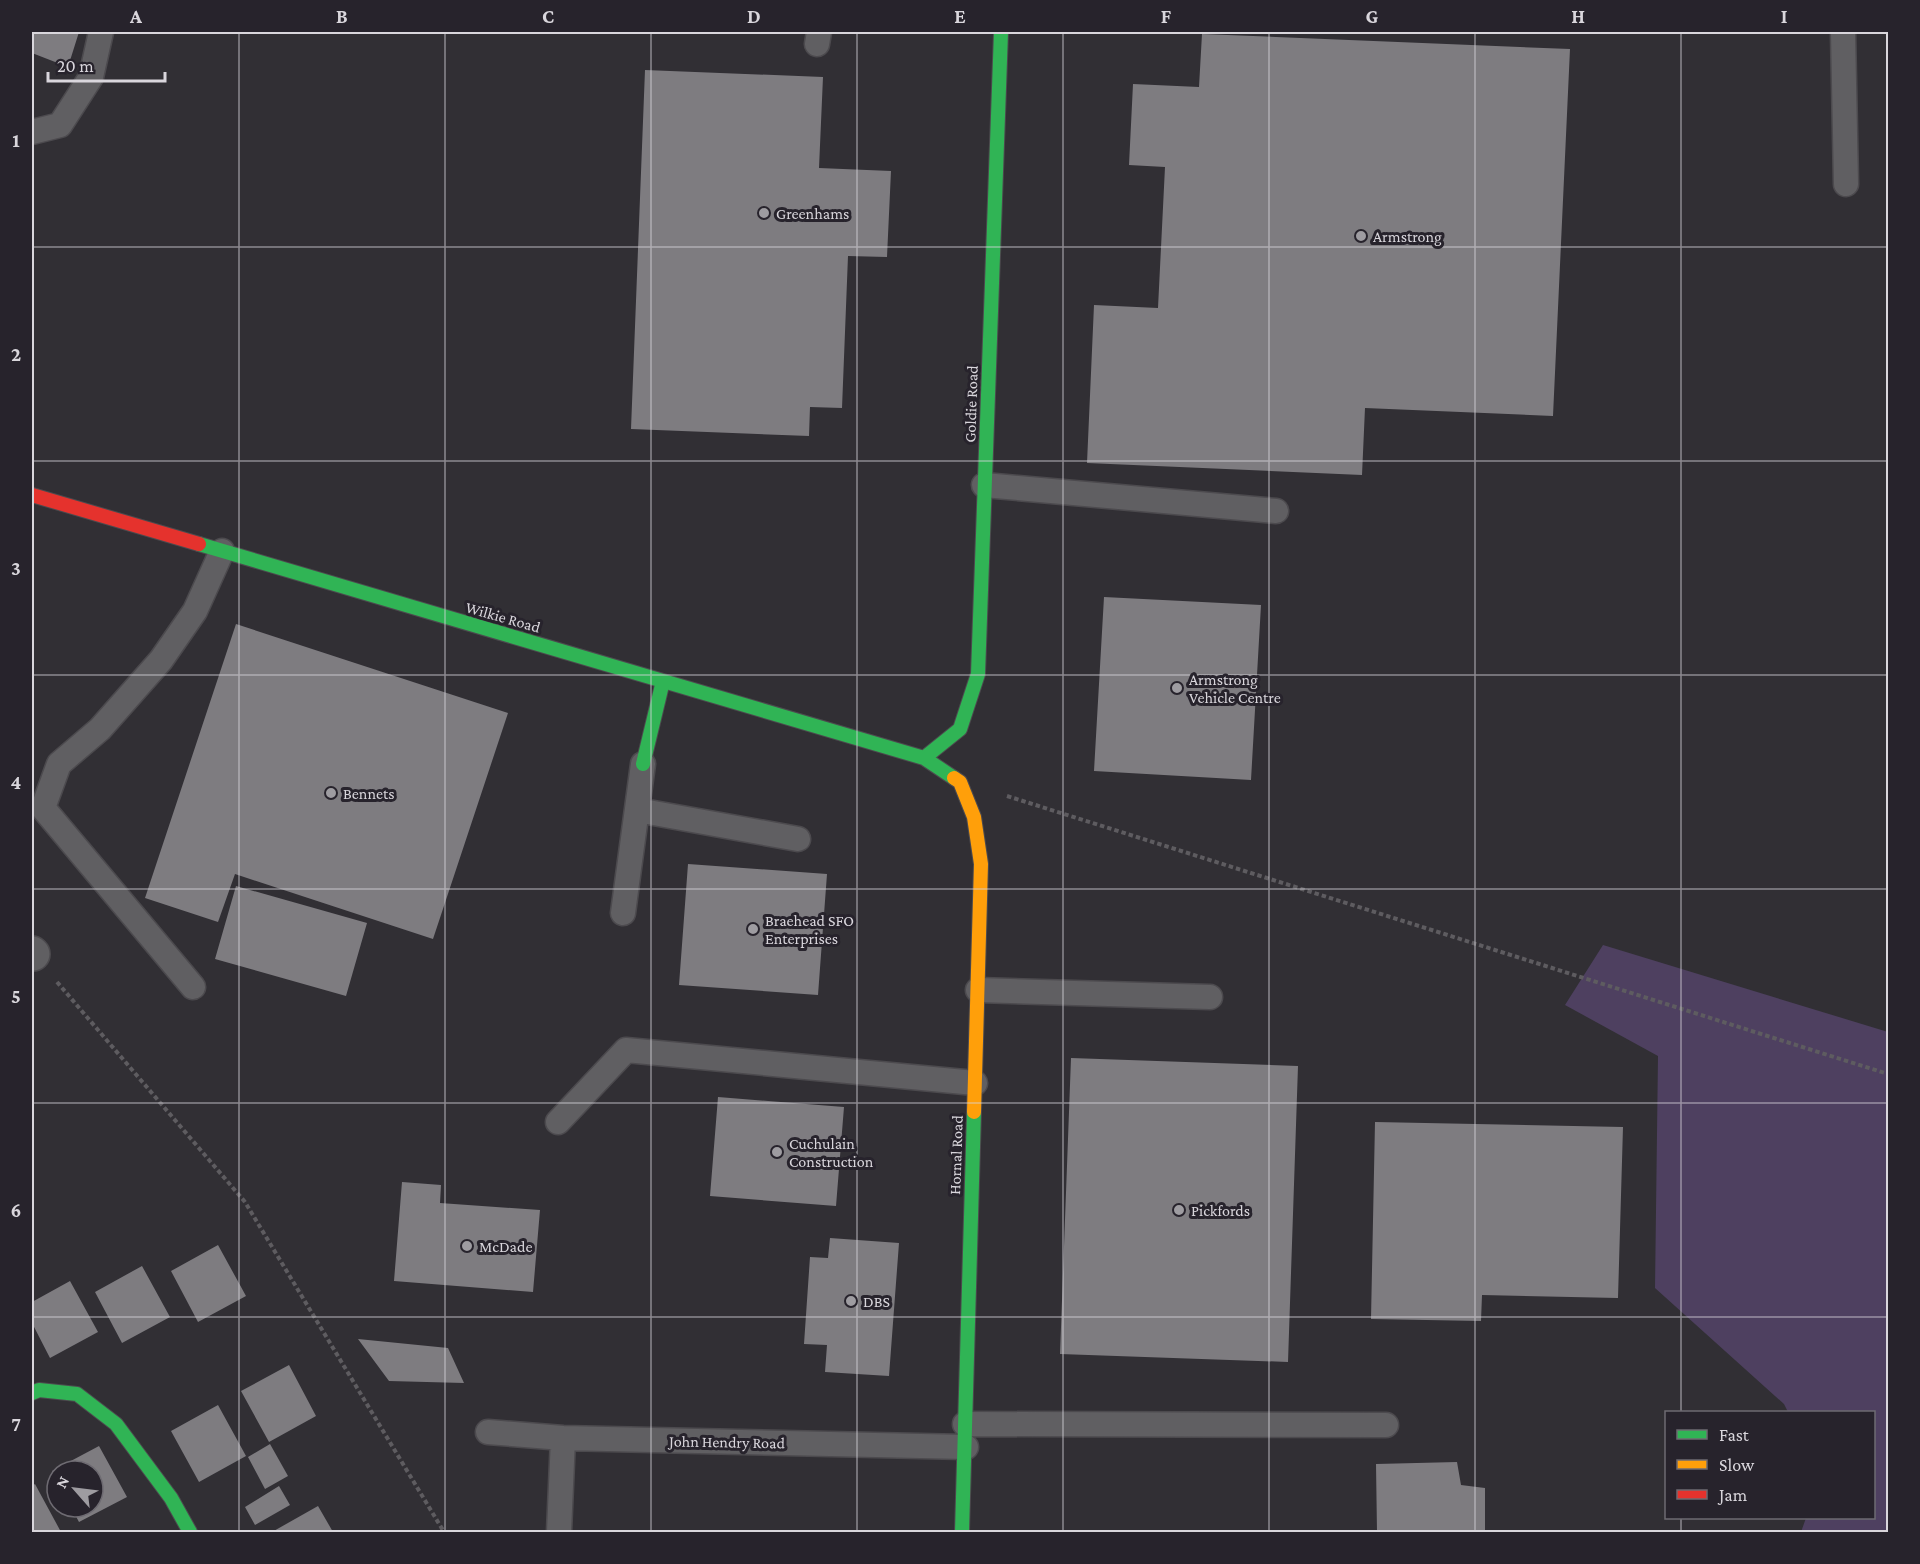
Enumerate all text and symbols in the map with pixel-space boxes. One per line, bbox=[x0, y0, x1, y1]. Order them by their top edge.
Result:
text: A bbox=[129, 5, 143, 27]
text: B bbox=[336, 5, 348, 27]
text: C bbox=[542, 5, 554, 27]
text: D bbox=[747, 5, 761, 27]
text: E bbox=[954, 5, 966, 27]
text: F bbox=[1161, 5, 1172, 27]
text: G bbox=[1366, 5, 1379, 27]
text: H bbox=[1571, 5, 1585, 27]
text: I bbox=[1781, 5, 1788, 27]
scale bar bbox=[48, 45, 165, 83]
text: 20 m bbox=[57, 56, 94, 76]
text: 1 bbox=[12, 129, 20, 151]
place label: Greenhams bbox=[776, 205, 849, 222]
marker: Greenhams bbox=[757, 206, 771, 220]
place label: Armstrong bbox=[1373, 228, 1442, 246]
marker: Armstrong bbox=[1354, 229, 1368, 243]
text: 2 bbox=[11, 343, 21, 365]
street label: Goldie Road bbox=[961, 364, 981, 443]
text: 3 bbox=[11, 557, 21, 579]
street label: Wilkie Road bbox=[464, 598, 543, 636]
place label: Armstrong Vehicle Centre bbox=[1189, 671, 1281, 706]
marker: Armstrong Vehicle Centre bbox=[1170, 681, 1184, 695]
text: 4 bbox=[11, 771, 22, 793]
place label: Bennets bbox=[343, 785, 394, 802]
marker: Bennets bbox=[324, 786, 338, 800]
place label: Braehead SFO Enterprises bbox=[765, 912, 854, 948]
marker: Braehead SFO Enterprises bbox=[746, 922, 760, 936]
text: 5 bbox=[11, 985, 21, 1007]
street label: Hornal Road bbox=[946, 1114, 966, 1195]
place label: Cuchulain Construction bbox=[789, 1135, 874, 1170]
marker: Cuchulain Construction bbox=[770, 1145, 784, 1159]
text: 6 bbox=[11, 1199, 21, 1221]
place label: Pickfords bbox=[1191, 1202, 1250, 1219]
marker: Pickfords bbox=[1172, 1203, 1186, 1217]
place label: McDade bbox=[479, 1238, 532, 1255]
marker: McDade bbox=[460, 1239, 474, 1253]
place label: DBS bbox=[863, 1293, 890, 1310]
marker: DBS bbox=[844, 1294, 858, 1308]
legend bbox=[1665, 1411, 1875, 1519]
text: 7 bbox=[11, 1413, 21, 1435]
text: Fast bbox=[1719, 1425, 1750, 1445]
street label: John Hendry Road bbox=[667, 1432, 786, 1453]
text: Slow bbox=[1719, 1455, 1755, 1475]
north arrow bbox=[45, 1459, 105, 1519]
text: N bbox=[52, 1473, 72, 1491]
text: Jam bbox=[1717, 1485, 1748, 1505]

